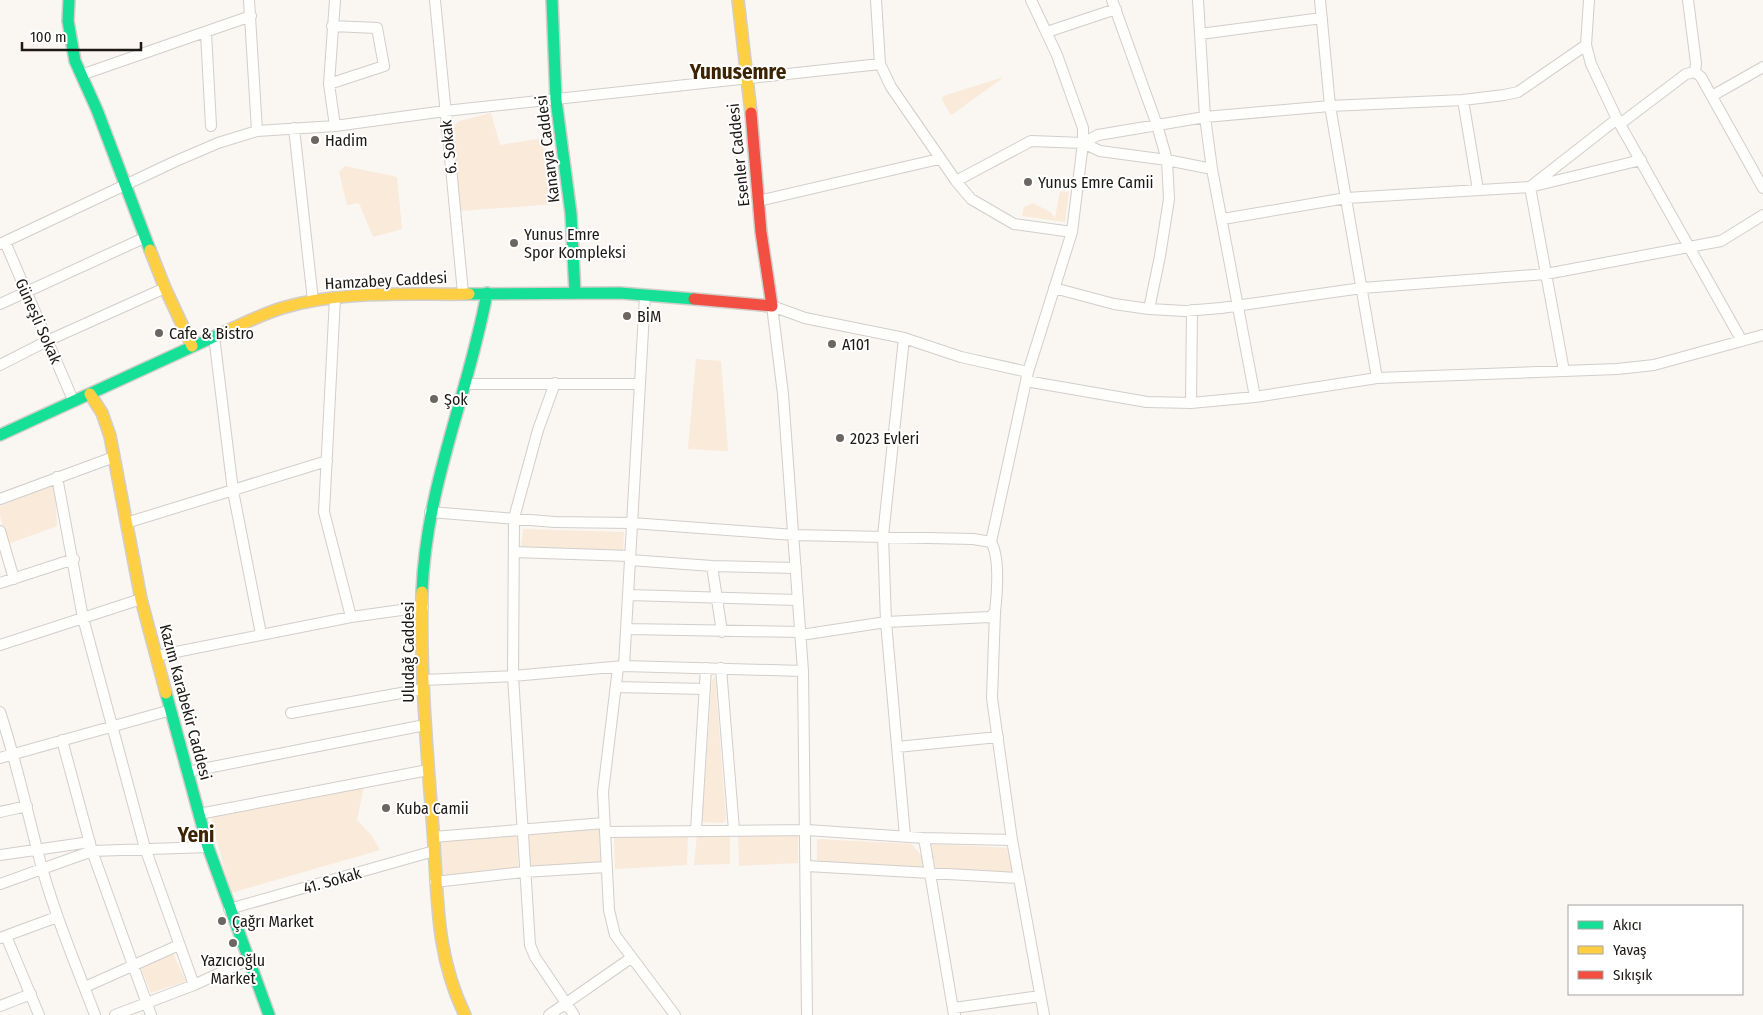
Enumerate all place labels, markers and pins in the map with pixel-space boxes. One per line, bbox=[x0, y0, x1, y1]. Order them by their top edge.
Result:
place label: Hadim bbox=[325, 131, 367, 150]
marker: Hadim bbox=[309, 134, 321, 146]
place label: Yunus Emre Camii bbox=[1038, 173, 1154, 192]
marker: Yunus Emre Camii bbox=[1022, 176, 1034, 188]
place label: Yunus Emre Spor Kompleksi bbox=[524, 225, 626, 262]
marker: Yunus Emre Spor Kompleksi bbox=[508, 237, 520, 249]
place label: BİM bbox=[637, 307, 661, 326]
marker: BİM bbox=[621, 310, 633, 322]
place label: Cafe & Bistro bbox=[169, 324, 254, 343]
marker: Cafe & Bistro bbox=[153, 327, 165, 339]
place label: A101 bbox=[842, 335, 870, 354]
marker: A101 bbox=[826, 338, 838, 350]
place label: Şok bbox=[444, 390, 468, 409]
marker: Şok bbox=[428, 393, 440, 405]
place label: 2023 Evleri bbox=[850, 429, 919, 448]
marker: 2023 Evleri bbox=[834, 432, 846, 444]
place label: Kuba Camii bbox=[396, 799, 469, 818]
marker: Kuba Camii bbox=[380, 802, 392, 814]
place label: Çağrı Market bbox=[232, 912, 315, 932]
marker: Çağrı Market bbox=[216, 915, 228, 927]
marker: Yazıcıoğlu Market bbox=[227, 937, 239, 949]
place label: Yazıcıoğlu Market bbox=[201, 951, 265, 988]

